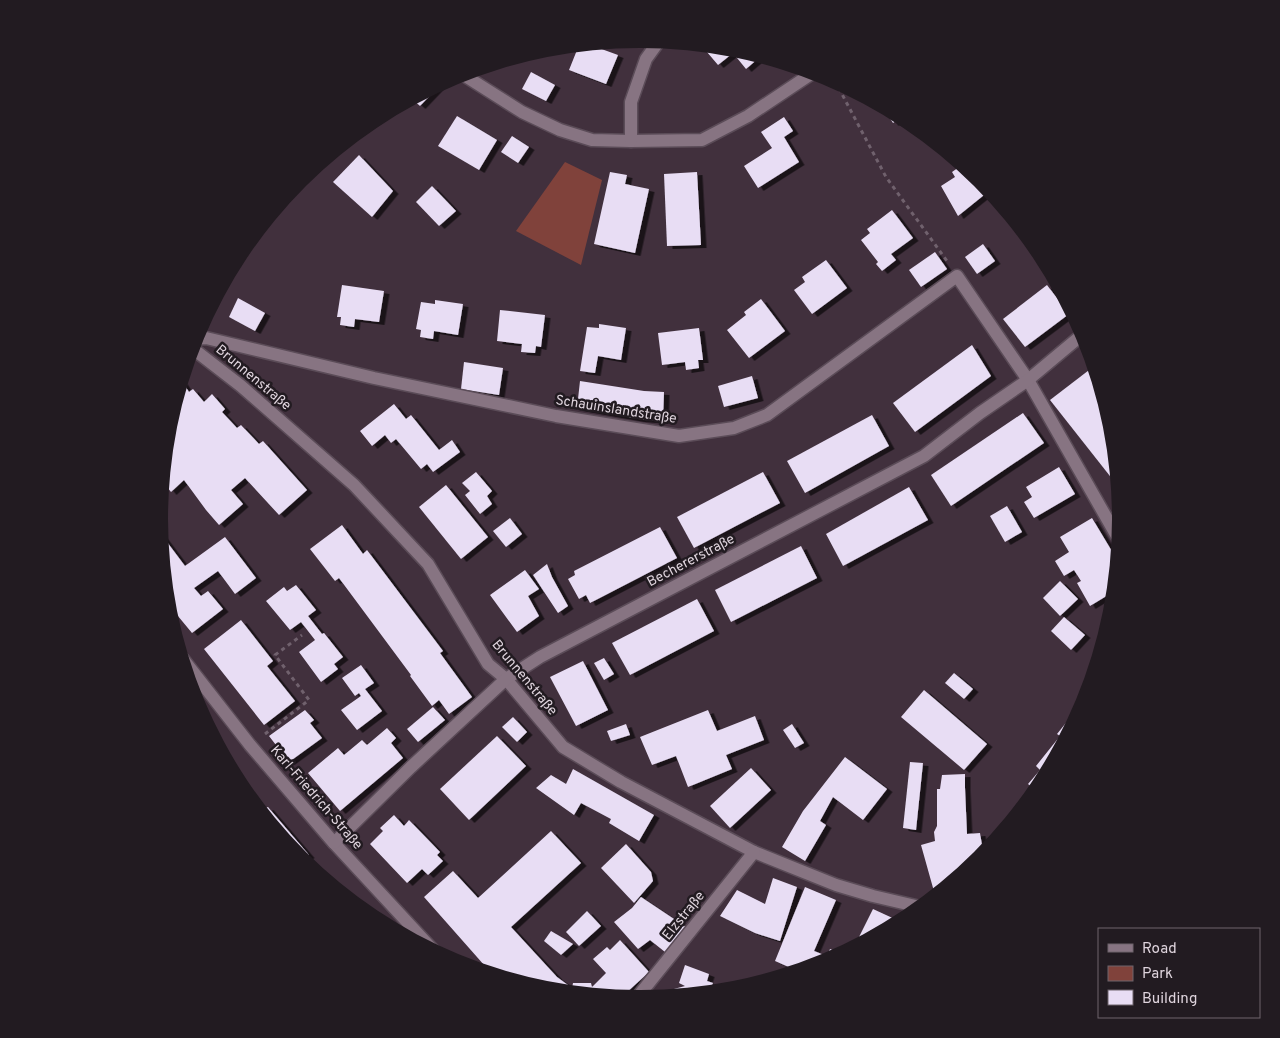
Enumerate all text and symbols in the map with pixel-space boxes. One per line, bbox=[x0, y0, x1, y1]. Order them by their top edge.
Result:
street label: Brunnenstraße bbox=[212, 342, 294, 414]
street label: Schauinslandstraße bbox=[554, 392, 678, 428]
street label: Bechererstraße bbox=[644, 531, 738, 591]
street label: Brunnenstraße bbox=[488, 637, 560, 719]
street label: Karl-Friedrich-Straße bbox=[266, 742, 366, 854]
street label: Elzstraße bbox=[659, 888, 709, 944]
legend bbox=[1098, 928, 1260, 1018]
text: Road bbox=[1142, 940, 1177, 959]
text: Park bbox=[1142, 965, 1173, 984]
text: Building bbox=[1142, 990, 1197, 1009]

